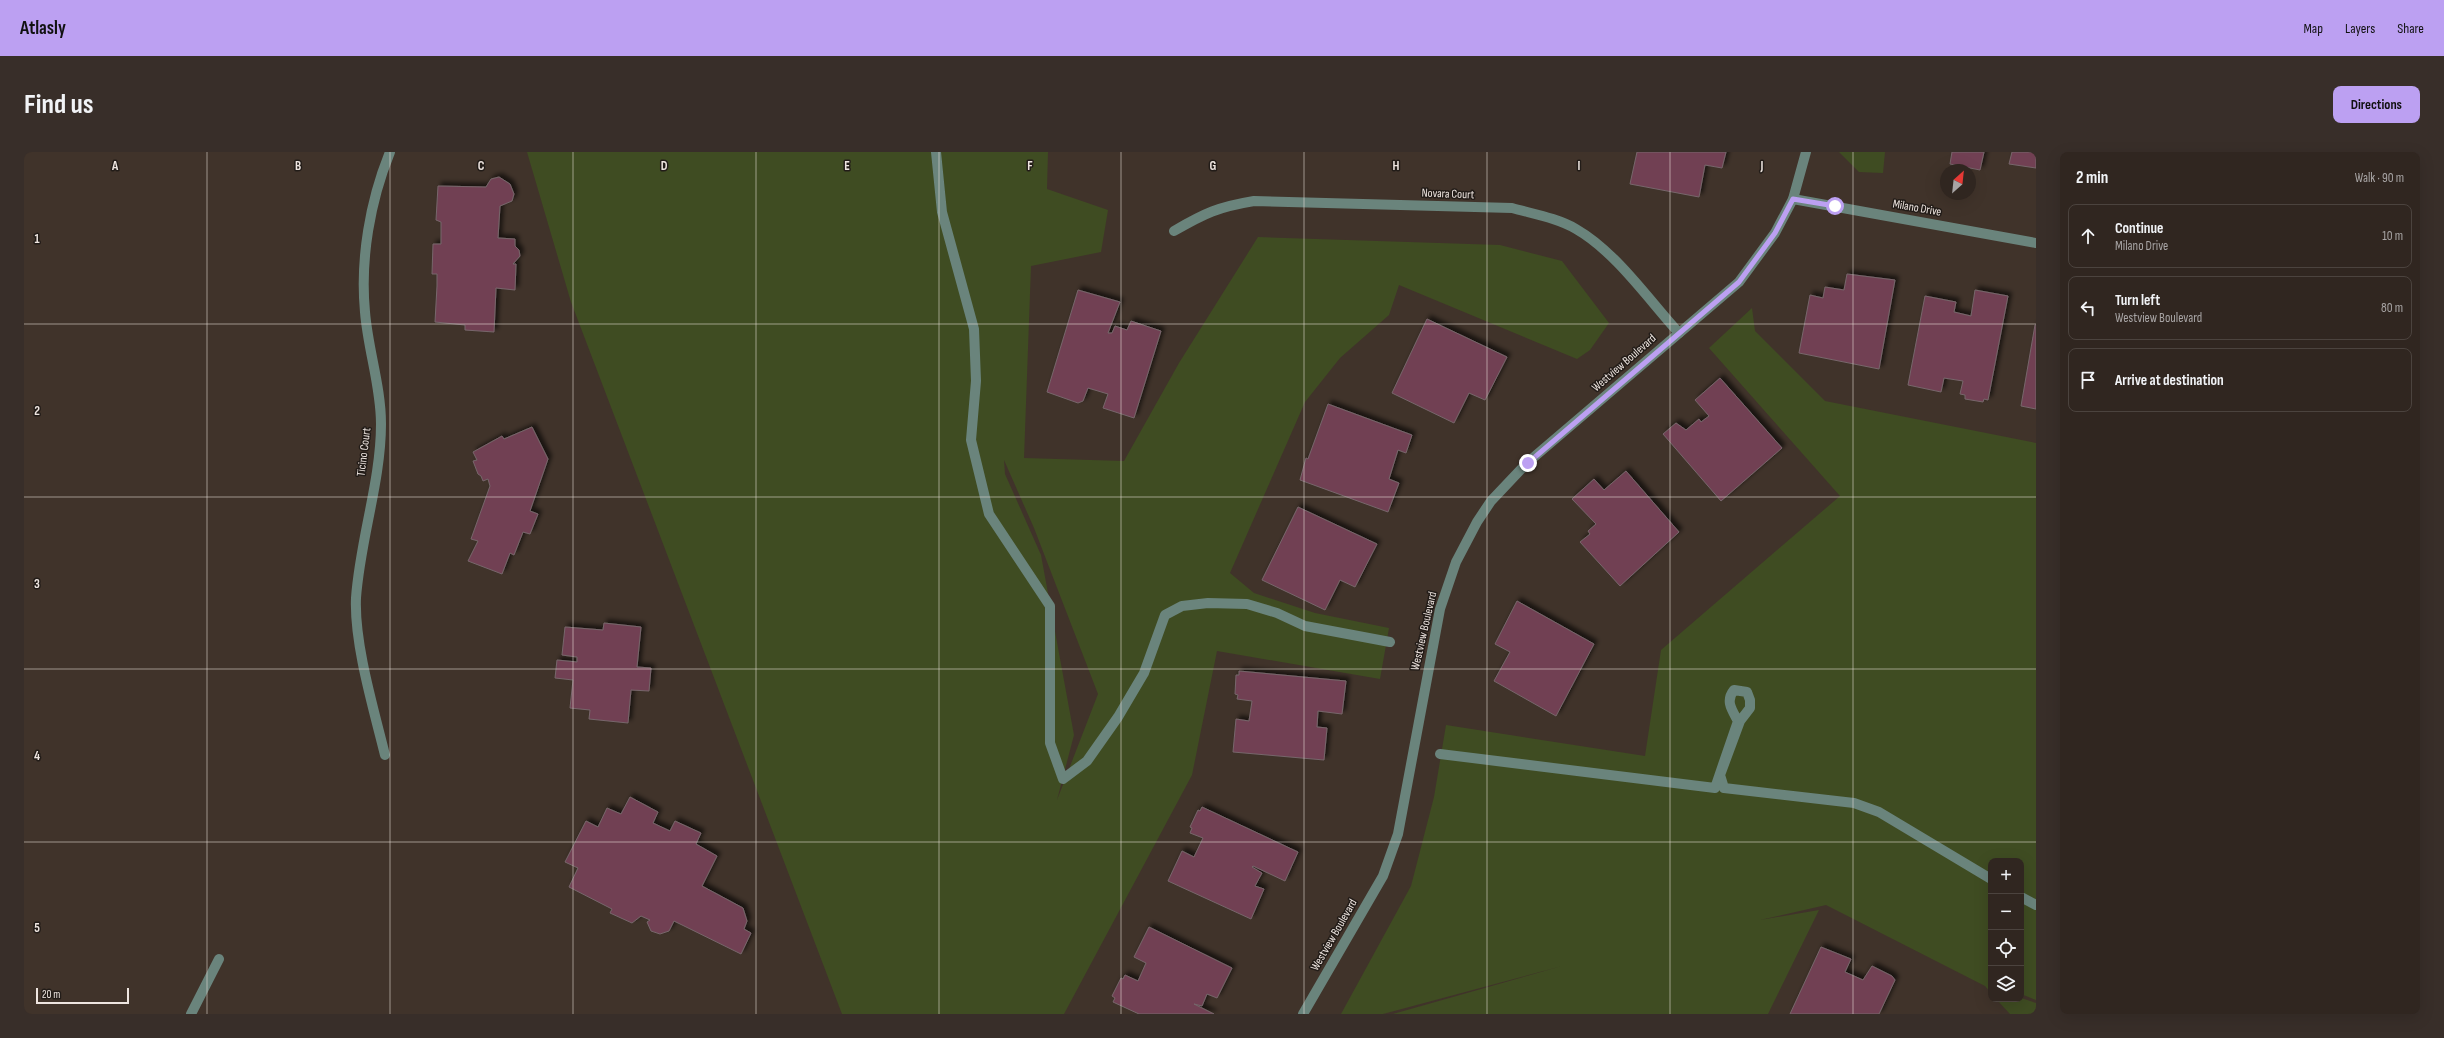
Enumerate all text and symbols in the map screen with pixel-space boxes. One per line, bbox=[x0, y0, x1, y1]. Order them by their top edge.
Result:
text: Atlasly bbox=[20, 17, 66, 40]
text: Map bbox=[2303, 20, 2323, 37]
text: Layers bbox=[2345, 20, 2375, 37]
text: Share bbox=[2397, 20, 2424, 37]
button: Directions bbox=[2333, 86, 2420, 123]
text: Find us bbox=[24, 88, 93, 121]
text: A bbox=[111, 158, 119, 174]
text: B bbox=[295, 158, 301, 174]
text: C bbox=[478, 158, 485, 174]
text: D bbox=[661, 158, 668, 174]
text: E bbox=[844, 158, 850, 174]
text: F bbox=[1027, 158, 1033, 174]
text: G bbox=[1210, 158, 1217, 174]
text: H bbox=[1393, 158, 1400, 174]
text: I bbox=[1578, 158, 1581, 174]
text: J bbox=[1760, 158, 1764, 174]
north arrow bbox=[1940, 164, 1976, 200]
text: 2 min bbox=[2076, 168, 2108, 188]
text: Walk · 90 m bbox=[2355, 170, 2404, 186]
street label: Novara Court bbox=[1421, 186, 1475, 202]
street label: Milano Drive bbox=[1891, 196, 1943, 220]
route start bbox=[1826, 197, 1844, 215]
text: Continue bbox=[2115, 219, 2164, 238]
icon: ahead bbox=[2077, 225, 2099, 247]
text: 10 m bbox=[2382, 228, 2403, 244]
text: 1 bbox=[34, 231, 40, 247]
text: Milano Drive bbox=[2115, 238, 2168, 254]
text: Turn left bbox=[2115, 291, 2160, 310]
icon: left bbox=[2077, 297, 2099, 319]
text: 80 m bbox=[2381, 300, 2403, 316]
text: Westview Boulevard bbox=[2115, 310, 2202, 326]
street label: Westview Boulevard bbox=[1589, 331, 1659, 395]
icon: arrive bbox=[2077, 369, 2099, 391]
text: Arrive at destination bbox=[2115, 371, 2224, 390]
text: 2 bbox=[34, 403, 40, 419]
street label: Ticino Court bbox=[354, 426, 374, 477]
route end bbox=[1519, 454, 1537, 472]
text: 3 bbox=[34, 576, 40, 592]
street label: Westview Boulevard bbox=[1408, 590, 1440, 672]
text: 4 bbox=[34, 748, 40, 764]
map controls bbox=[1988, 858, 2024, 1002]
button: + bbox=[1988, 858, 2024, 894]
button: − bbox=[1988, 894, 2024, 930]
street label: Westview Boulevard bbox=[1307, 896, 1361, 974]
text: 5 bbox=[34, 920, 40, 936]
button: locate bbox=[1988, 930, 2024, 966]
button: layers bbox=[1988, 966, 2024, 1002]
scale bar bbox=[36, 986, 129, 1005]
text: 20 m bbox=[42, 988, 60, 1001]

